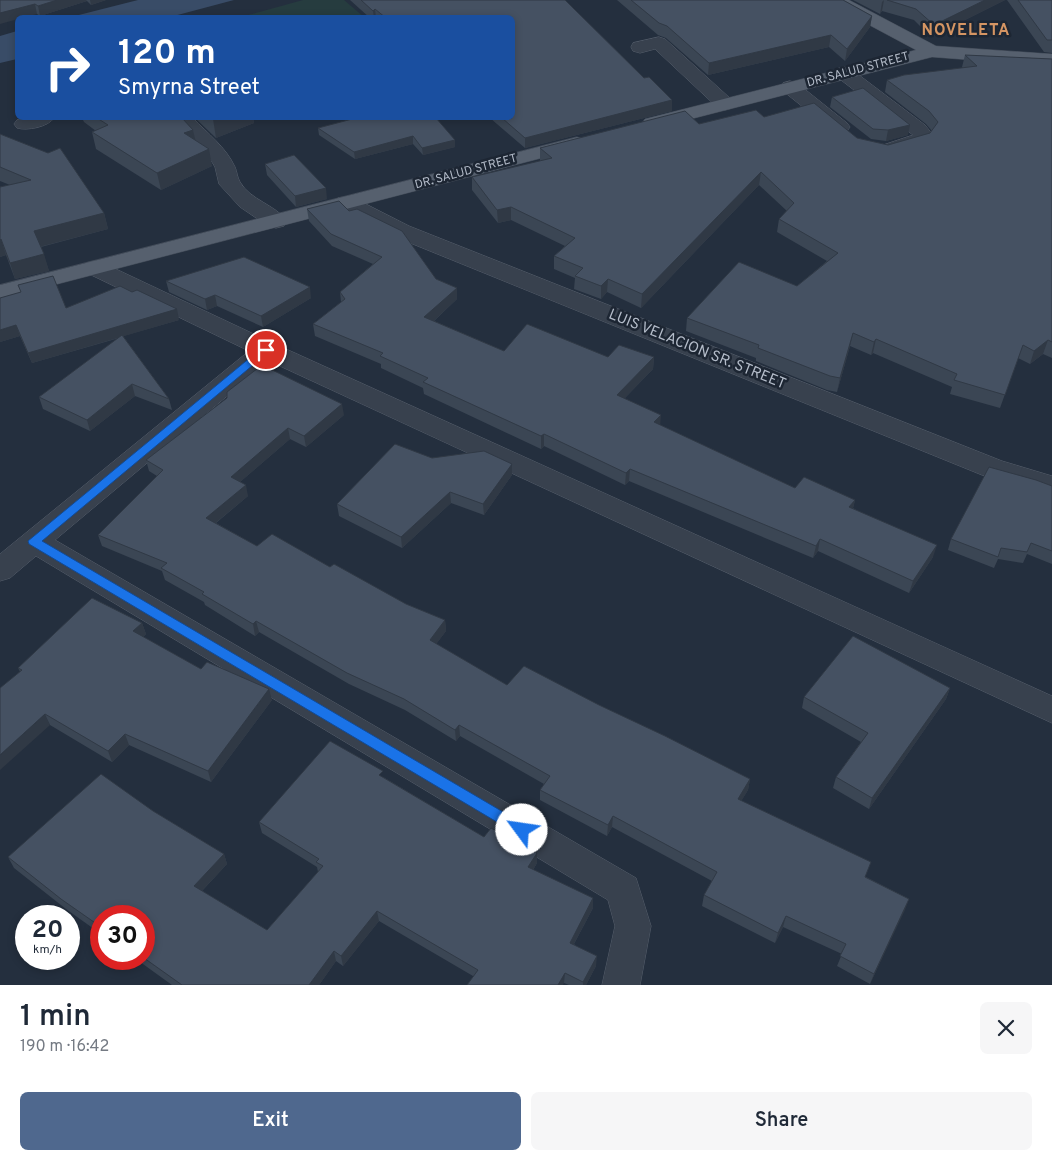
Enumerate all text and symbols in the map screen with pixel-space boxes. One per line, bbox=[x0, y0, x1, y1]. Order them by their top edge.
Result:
district label: NOVELETA bbox=[922, 21, 1010, 41]
text: 120 m bbox=[118, 32, 216, 76]
icon: right bbox=[35, 35, 100, 100]
street label: DR. SALUD STREET bbox=[805, 49, 911, 91]
text: Smyrna Street bbox=[118, 75, 260, 102]
street label: DR. SALUD STREET bbox=[413, 151, 519, 193]
street label: LUIS VELACION SR. STREET bbox=[606, 306, 788, 394]
pin bbox=[245, 329, 287, 371]
icon: arrive bbox=[252, 336, 280, 364]
position arrow bbox=[495, 803, 547, 855]
speed limit sign: 30 bbox=[90, 905, 155, 970]
text: 20 bbox=[32, 915, 63, 947]
text: km/h bbox=[33, 942, 62, 958]
text: 1 min bbox=[20, 999, 91, 1036]
button: close bbox=[980, 1002, 1032, 1054]
text: 190 m · 16:42 bbox=[20, 1037, 109, 1057]
button: Exit bbox=[20, 1092, 521, 1150]
button: Share bbox=[531, 1092, 1032, 1150]

